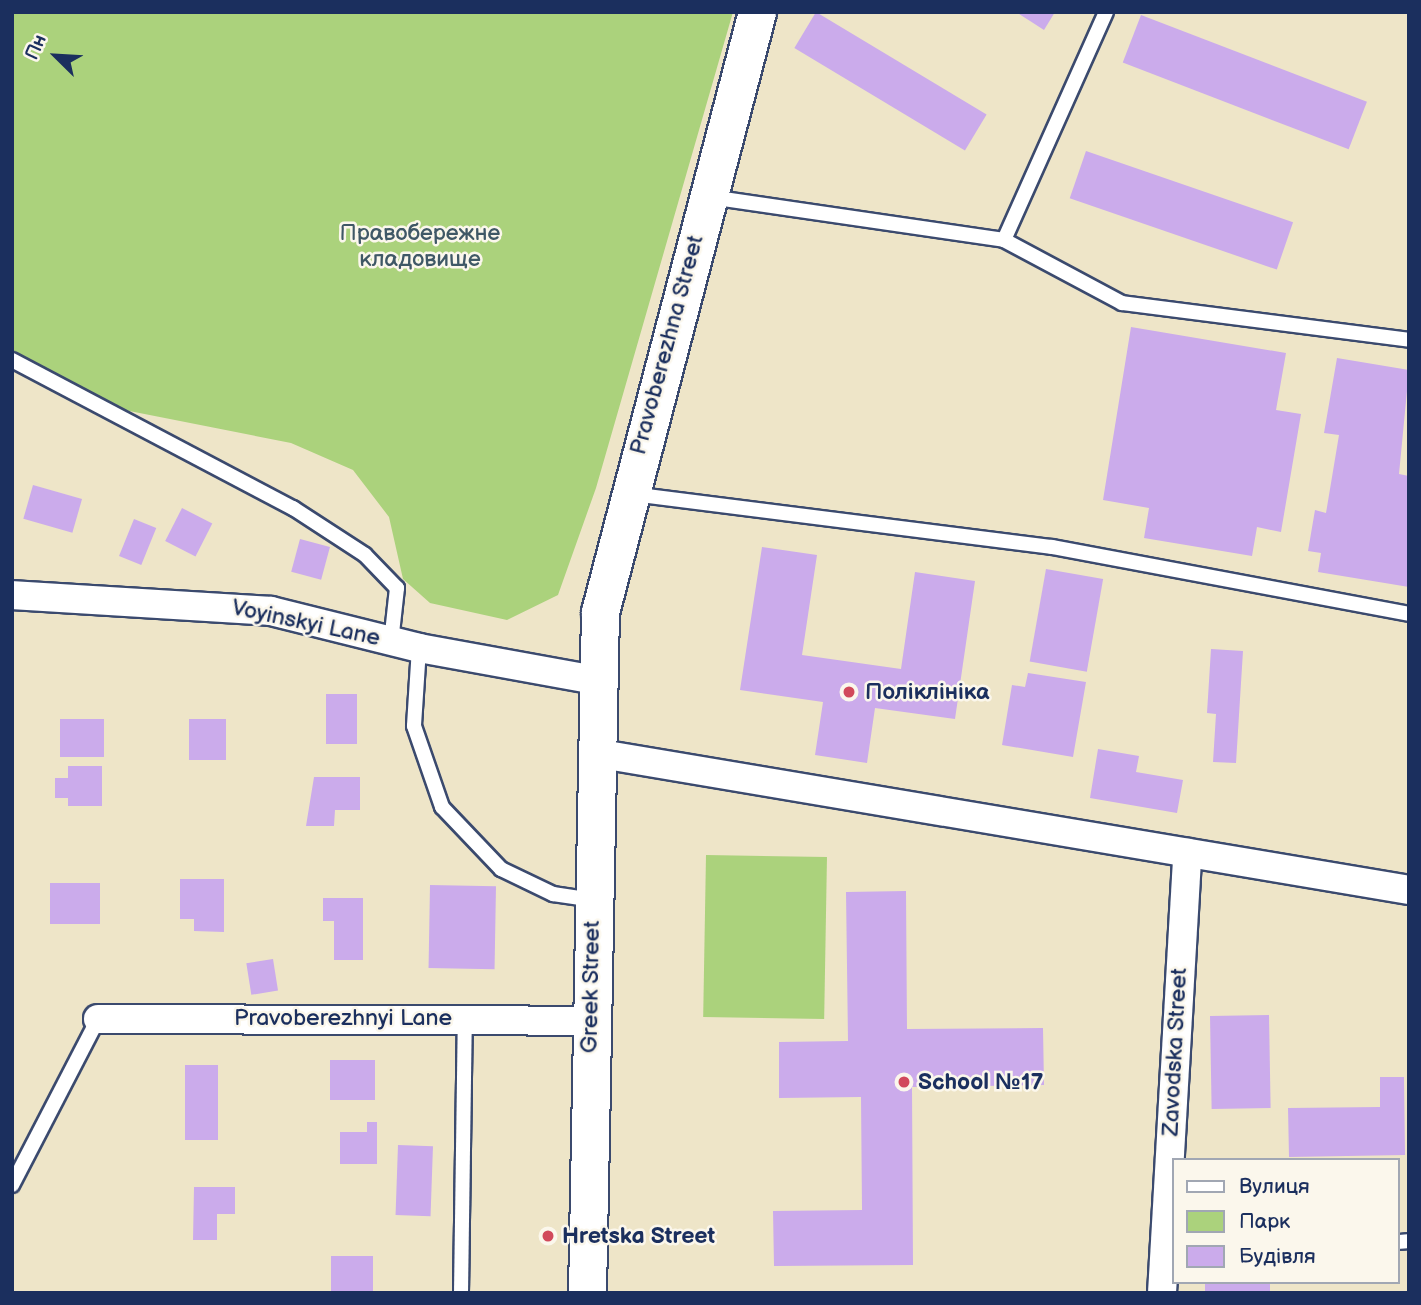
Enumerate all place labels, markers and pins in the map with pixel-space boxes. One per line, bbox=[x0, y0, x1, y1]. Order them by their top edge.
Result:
place label: Поліклініка bbox=[865, 678, 989, 706]
marker: Поліклініка bbox=[839, 682, 859, 702]
place label: School №17 bbox=[918, 1068, 1043, 1096]
marker: School №17 bbox=[896, 1074, 912, 1090]
place label: Hretska Street bbox=[562, 1222, 715, 1250]
marker: Hretska Street bbox=[540, 1228, 556, 1244]

